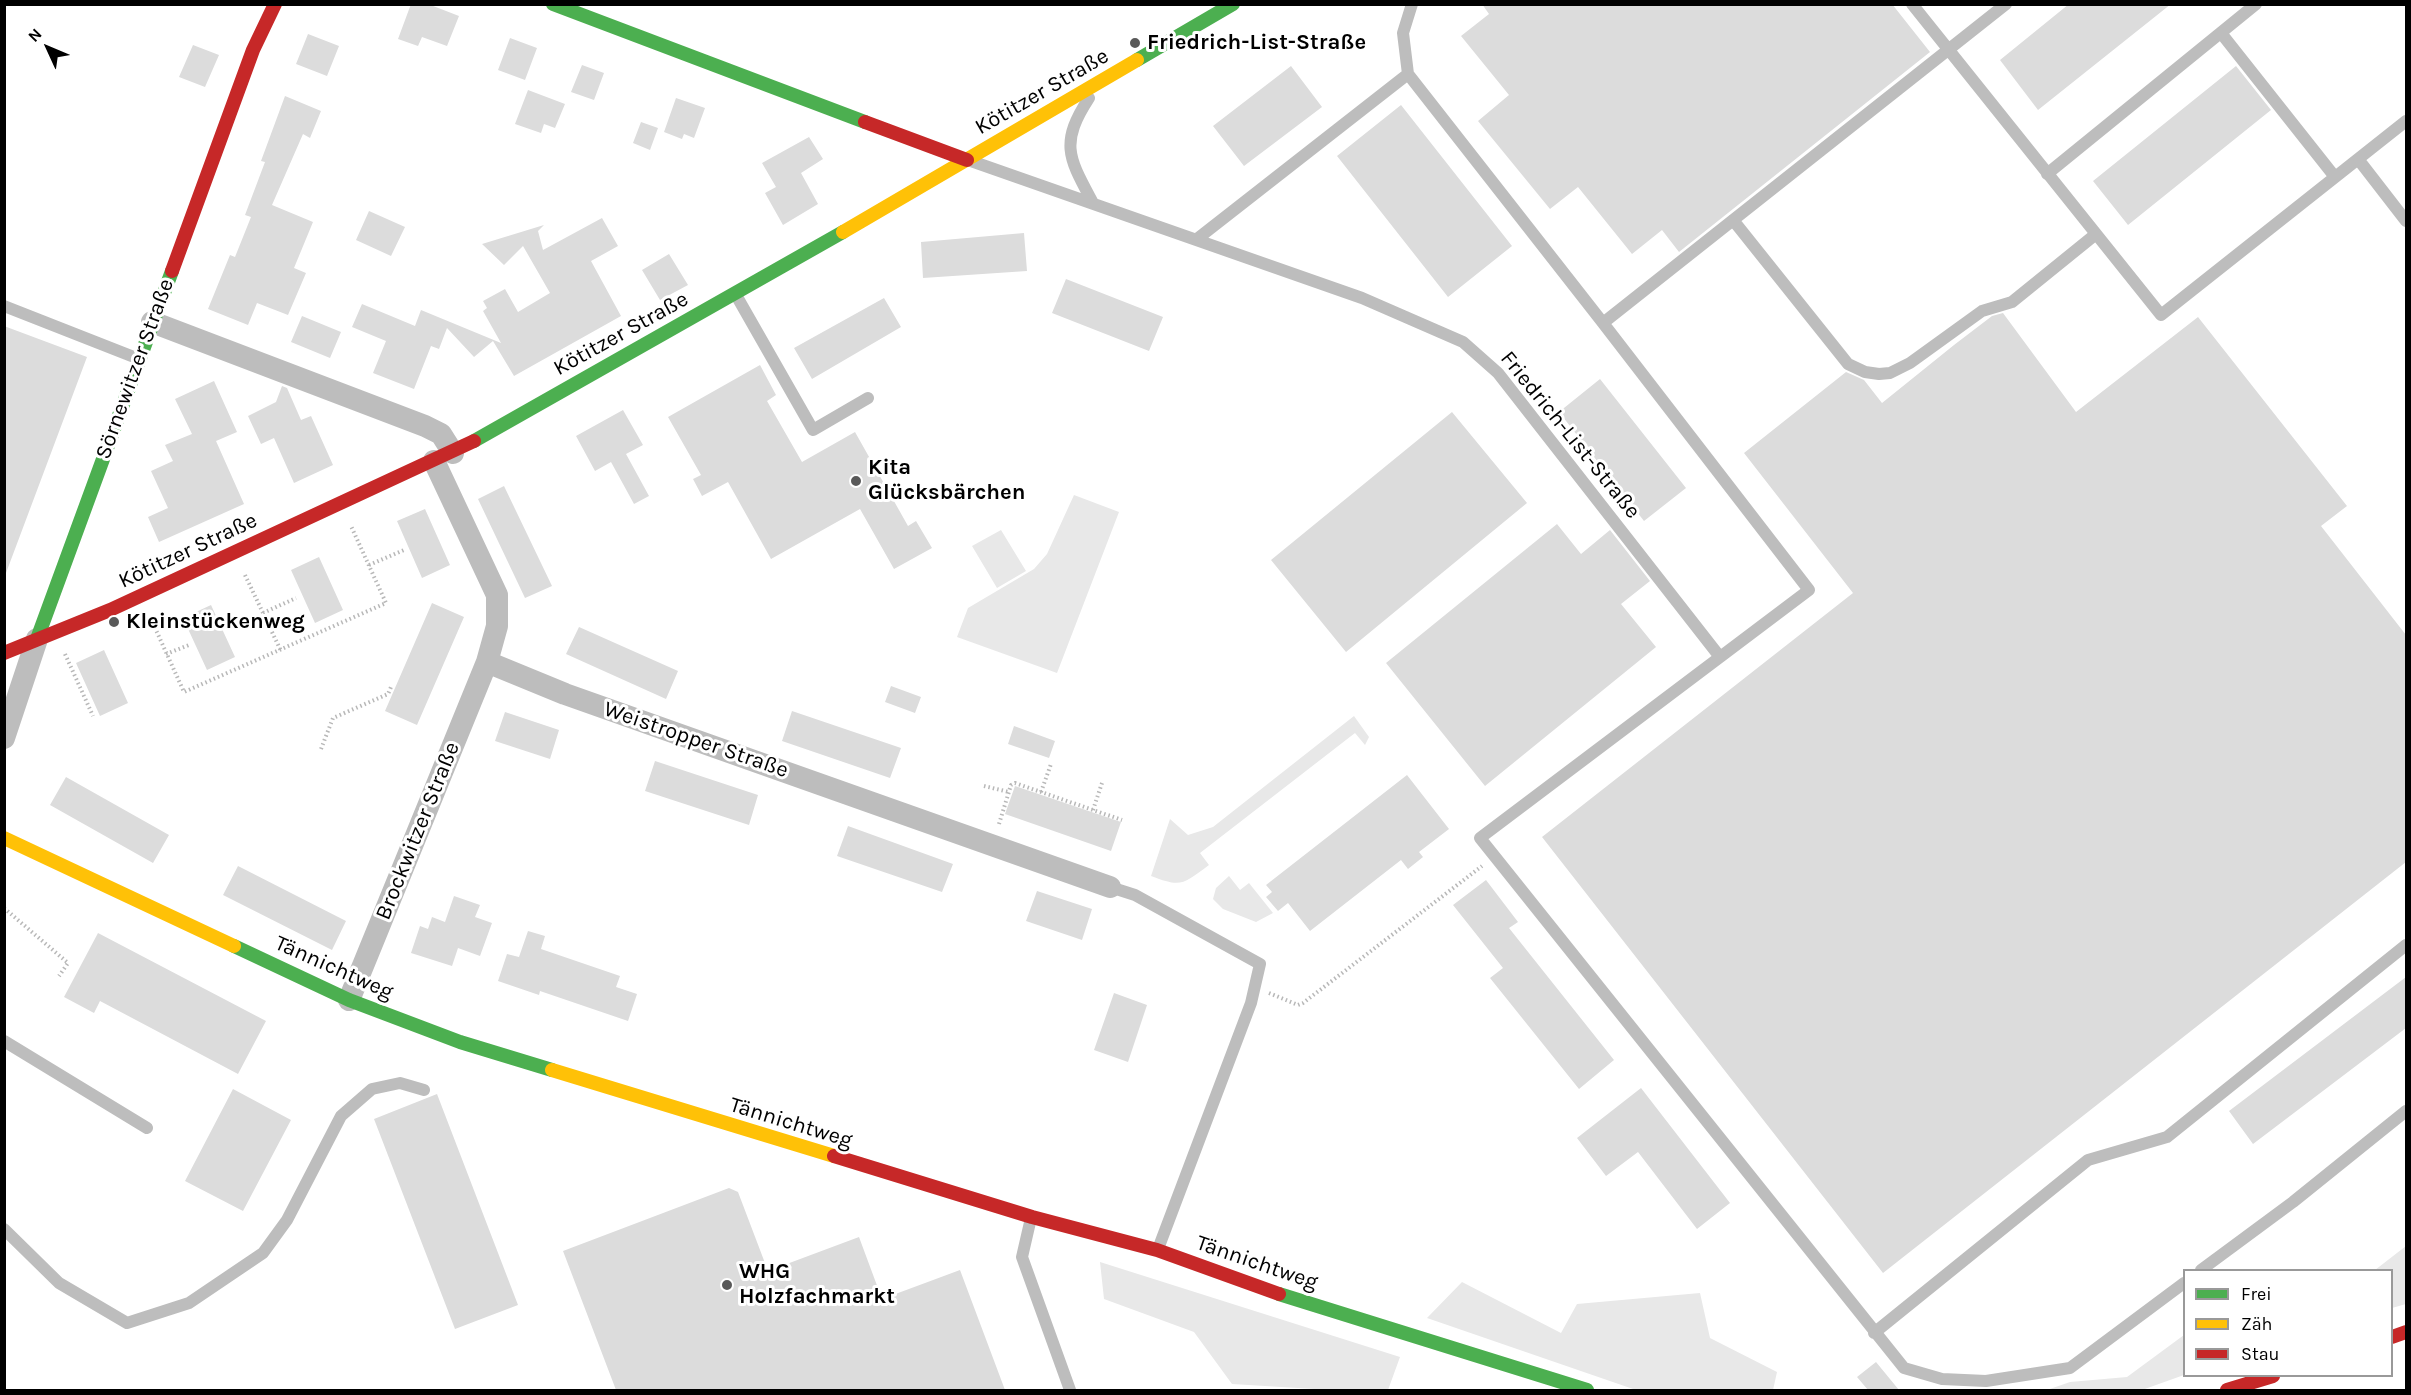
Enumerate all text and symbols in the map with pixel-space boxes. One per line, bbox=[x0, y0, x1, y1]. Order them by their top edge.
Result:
north arrow bbox=[18, 18, 78, 78]
text: N bbox=[24, 24, 46, 46]
place label: Friedrich-List-Straße bbox=[1147, 30, 1366, 56]
marker: Friedrich-List-Straße bbox=[1128, 36, 1142, 50]
street label: Kötitzer Straße bbox=[971, 43, 1113, 141]
street label: Sörnewitzer Straße bbox=[90, 275, 180, 463]
street label: Kötitzer Straße bbox=[549, 286, 693, 382]
street label: Friedrich-List-Straße bbox=[1494, 346, 1646, 524]
place label: Kita Glücksbärchen bbox=[868, 455, 1025, 506]
marker: Kita Glücksbärchen bbox=[849, 474, 863, 488]
street label: Kötitzer Straße bbox=[115, 507, 261, 595]
place label: Kleinstückenweg bbox=[126, 609, 305, 635]
marker: Kleinstückenweg bbox=[107, 615, 121, 629]
street label: Weistropper Straße bbox=[600, 696, 792, 784]
street label: Brockwitzer Straße bbox=[370, 738, 466, 924]
street label: Tännichtweg bbox=[271, 930, 397, 1006]
street label: Tännichtweg bbox=[726, 1092, 856, 1154]
street label: Tännichtweg bbox=[1193, 1230, 1321, 1296]
place label: WHG Holzfachmarkt bbox=[739, 1259, 895, 1310]
legend bbox=[2183, 1269, 2393, 1377]
marker: WHG Holzfachmarkt bbox=[720, 1278, 734, 1292]
text: Frei bbox=[2241, 1283, 2272, 1305]
text: Zäh bbox=[2241, 1313, 2272, 1335]
text: Stau bbox=[2241, 1343, 2279, 1365]

